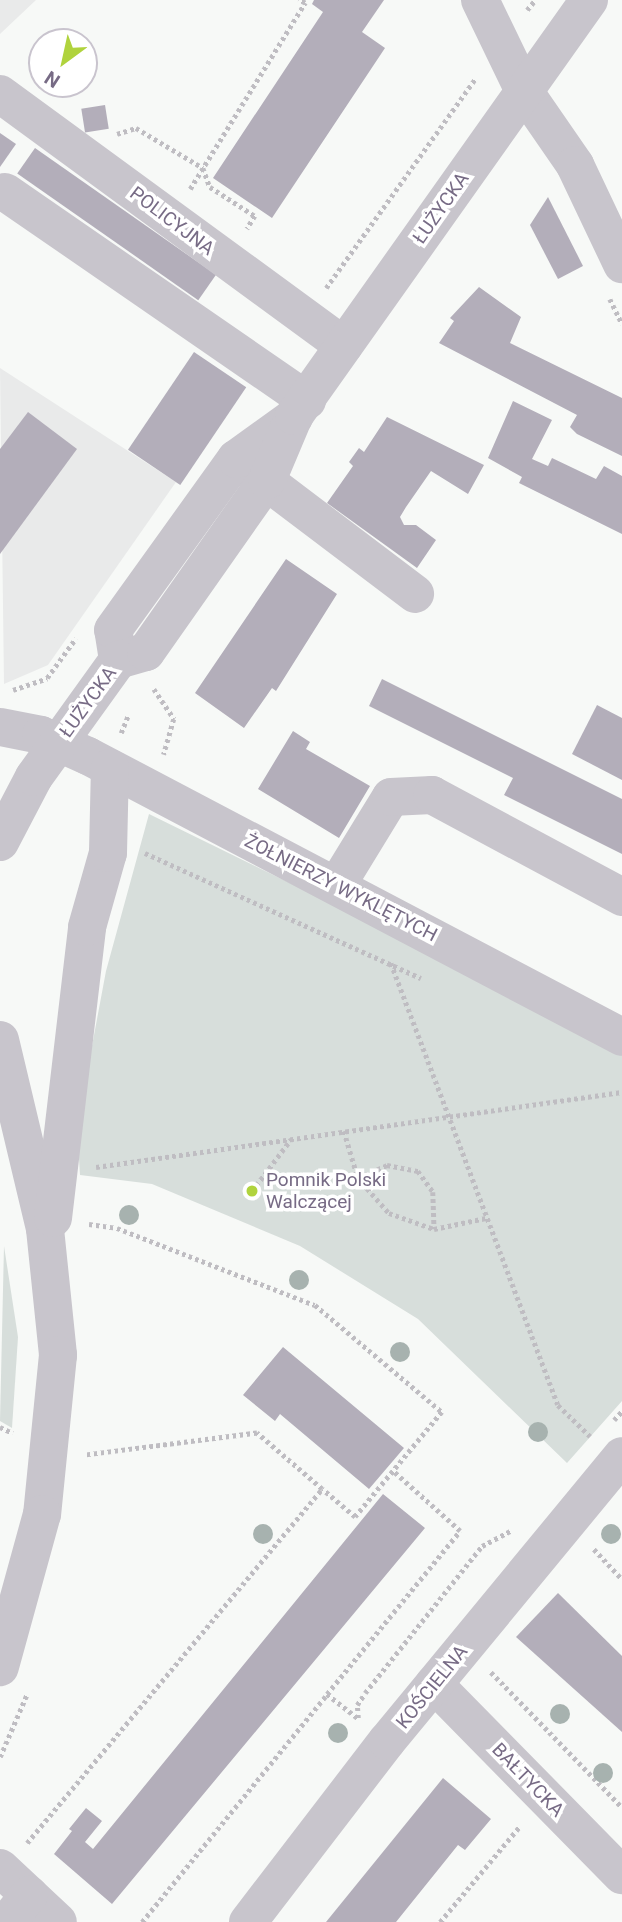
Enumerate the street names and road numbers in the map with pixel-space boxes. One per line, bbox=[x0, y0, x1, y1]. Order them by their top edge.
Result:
street label: ŁUŻYCKA bbox=[408, 168, 474, 248]
street label: POLICYJNA bbox=[125, 182, 219, 260]
street label: ŁUŻYCKA bbox=[55, 662, 121, 742]
street label: ŻOŁNIERZY WYKLĘTYCH bbox=[241, 829, 441, 947]
street label: KOŚCIELNA bbox=[391, 1641, 473, 1733]
street label: BAŁTYCKA bbox=[487, 1738, 569, 1822]

